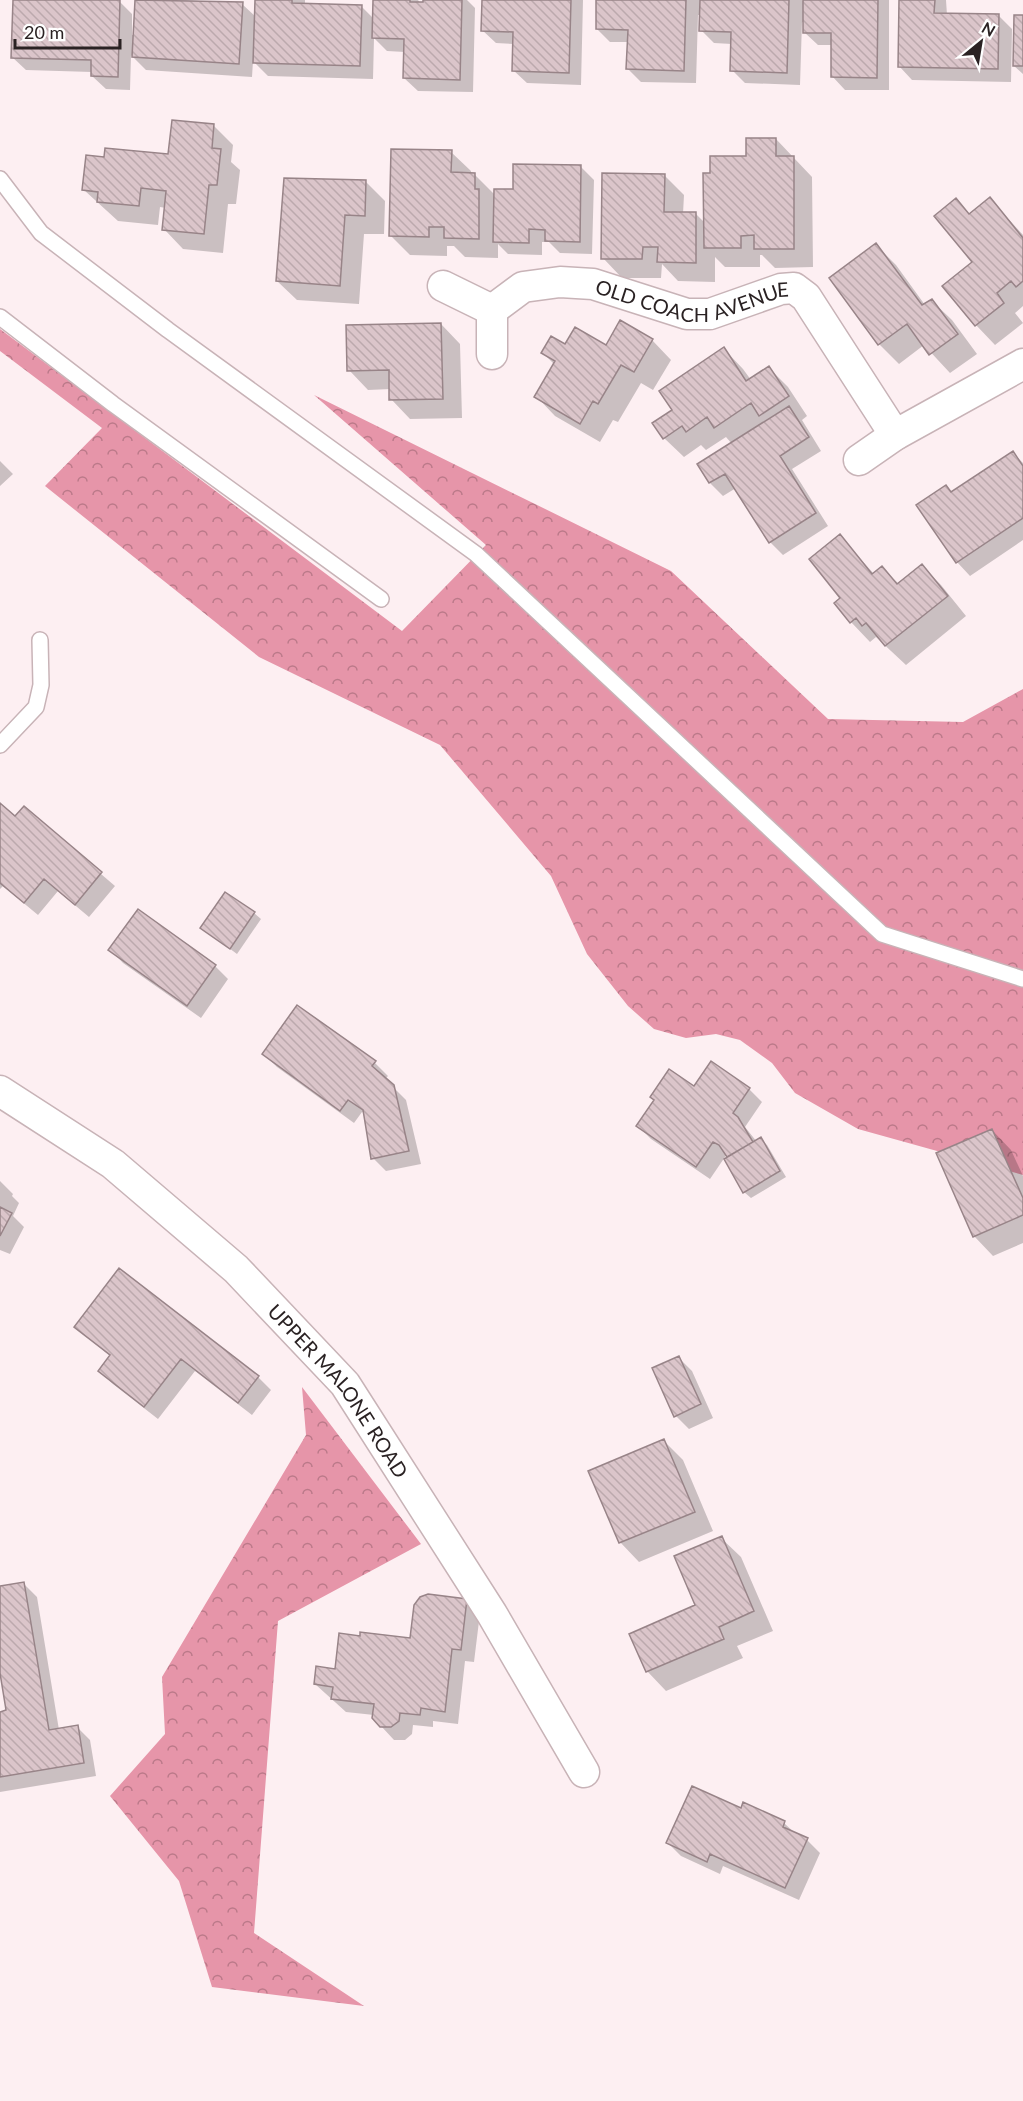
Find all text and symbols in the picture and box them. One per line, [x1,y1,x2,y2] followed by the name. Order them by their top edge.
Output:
[15,12,120,50] scale bar
[951,12,1011,72] north arrow
[979,17,999,40] text: N
[24,21,64,43] text: 20 m
[593,274,789,326] street label: OLD COACH AVENUE
[263,1299,414,1482] street label: UPPER MALONE ROAD

